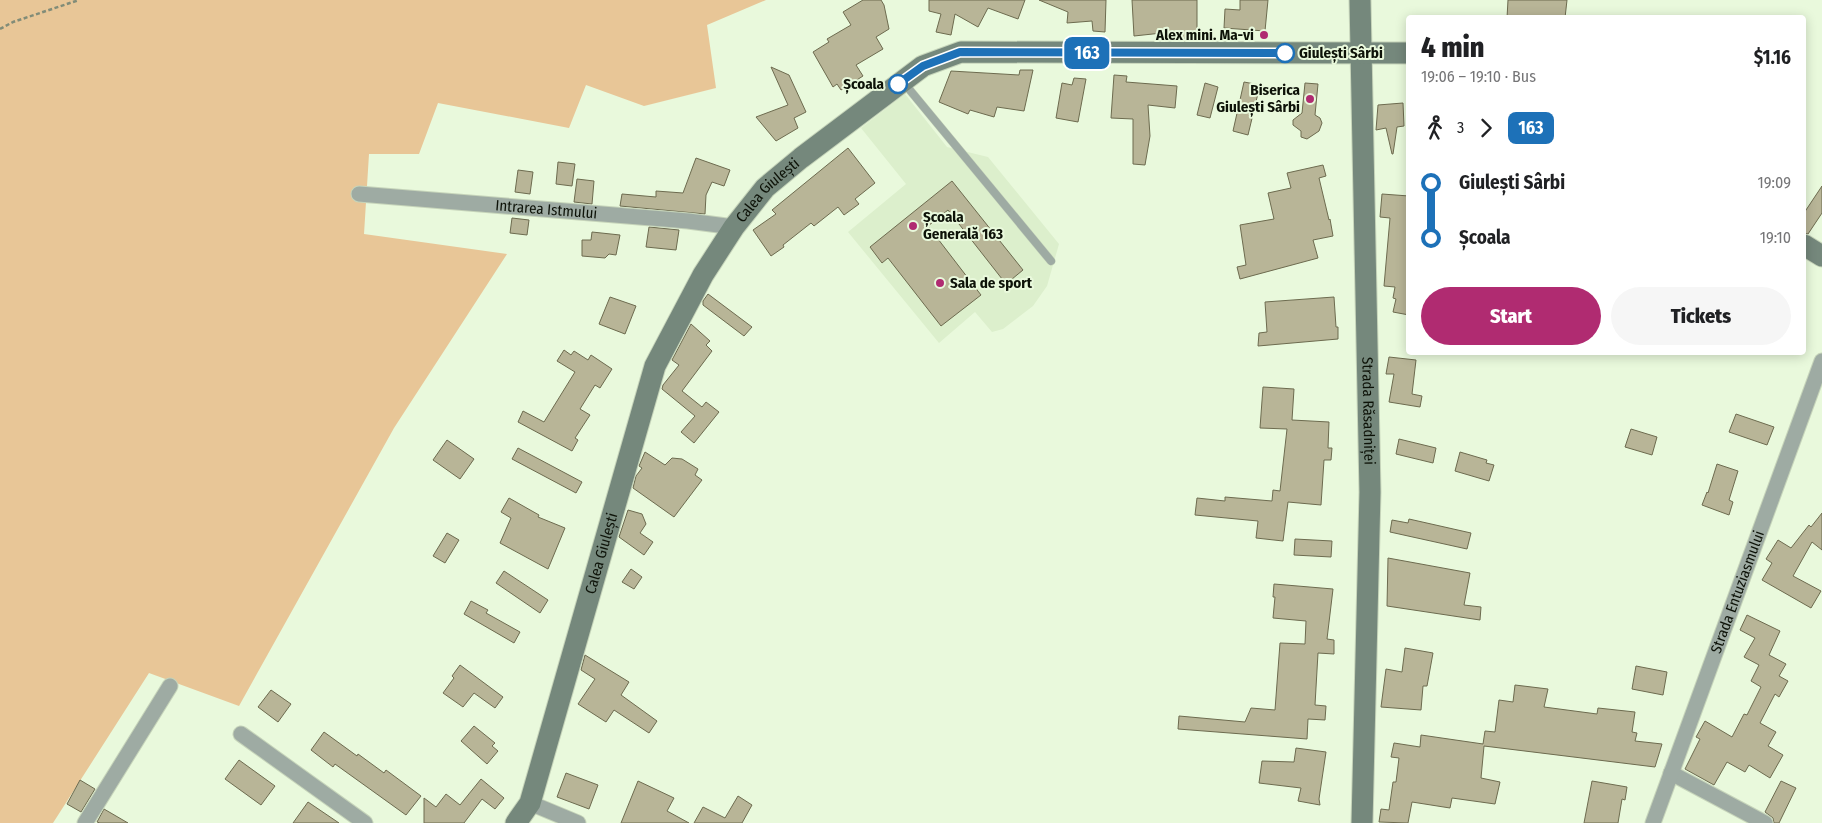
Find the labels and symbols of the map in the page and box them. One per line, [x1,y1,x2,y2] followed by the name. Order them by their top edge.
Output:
[1155,26,1254,44] place label: Alex mini. Ma-vi
[1258,29,1270,41] marker: Alex mini. Ma-vi
[1058,37,1116,69] line badge: 163
[1275,43,1295,63] marker: Giulești Sârbi
[1299,44,1383,63] place label: Giulești Sârbi
[888,74,908,94] marker: Școala
[843,75,885,94] place label: Școala
[1216,81,1301,117] place label: Biserica Giulești Sârbi
[1304,93,1316,105] marker: Biserica Giulești Sârbi
[732,154,803,226] street label: Calea Giulești
[495,196,598,223] street label: Intrarea Istmului
[923,208,1003,243] place label: Școala Generală 163
[907,220,919,232] marker: Școala Generală 163
[950,274,1033,292] place label: Sala de sport
[934,277,946,289] marker: Sala de sport
[1358,357,1378,465] street label: Strada Răsadniței
[581,511,622,596] street label: Calea Giulești
[1707,528,1768,656] street label: Strada Entuziasmului

